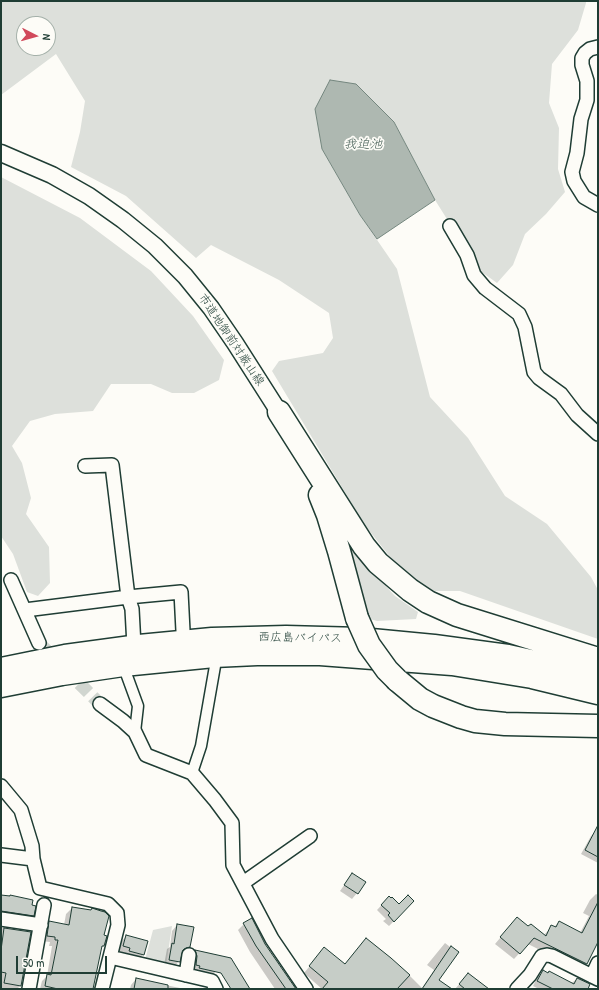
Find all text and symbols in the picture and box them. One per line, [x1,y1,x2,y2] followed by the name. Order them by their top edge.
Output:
[16,16,56,56] north arrow
[40,33,54,41] text: N
[344,137,382,153] water label: 我迫池
[195,291,267,389] street label: 市道地御前対厳山線
[258,630,342,646] street label: 西広島バイパス
[18,948,109,974] scale bar
[23,954,44,971] text: 50 m

